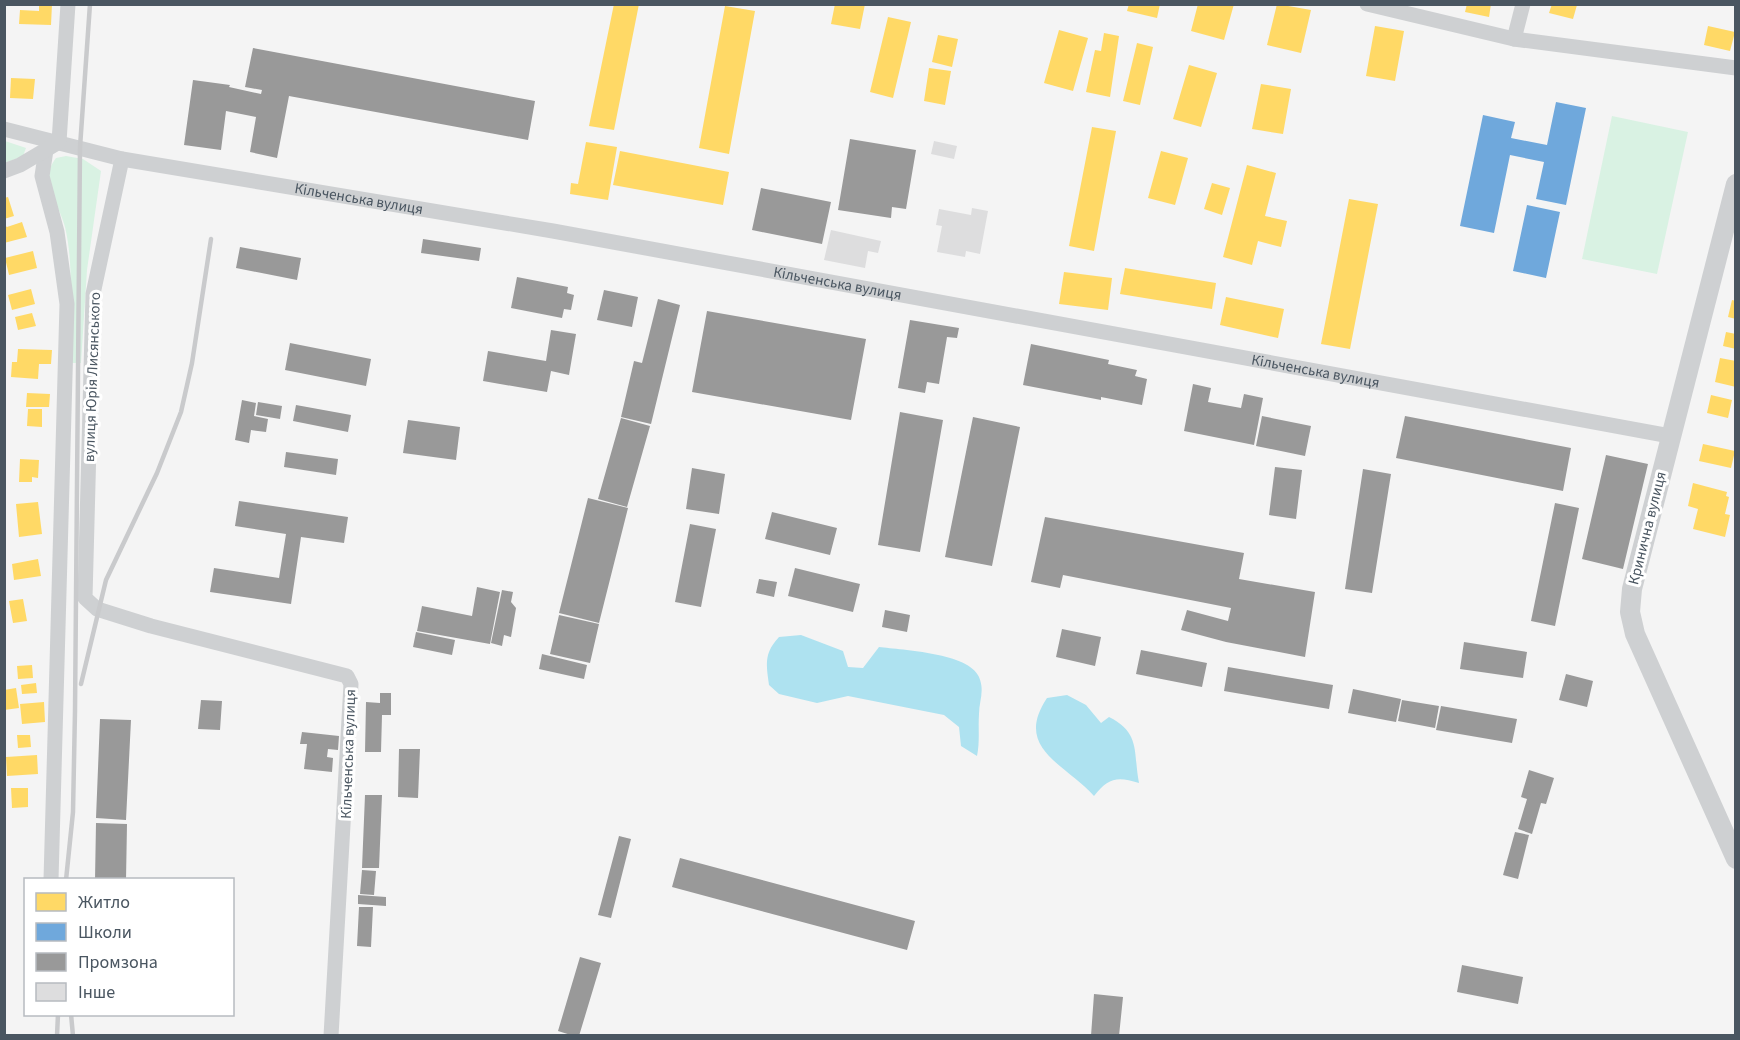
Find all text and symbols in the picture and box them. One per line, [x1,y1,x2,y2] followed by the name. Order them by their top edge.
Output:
[293,178,425,220] street label: Кільченська вулиця
[772,262,903,306] street label: Кільченська вулиця
[79,292,106,462] street label: вулиця Юрія Лисянського
[1250,349,1381,393] street label: Кільченська вулиця
[1623,469,1672,587] street label: Кринична вулиця
[336,689,361,819] street label: Кільченська вулиця
[24,878,234,1016] legend
[78,890,130,915] text: Житло
[78,920,132,945] text: Школи
[78,950,158,975] text: Промзона
[78,980,115,1005] text: Інше

